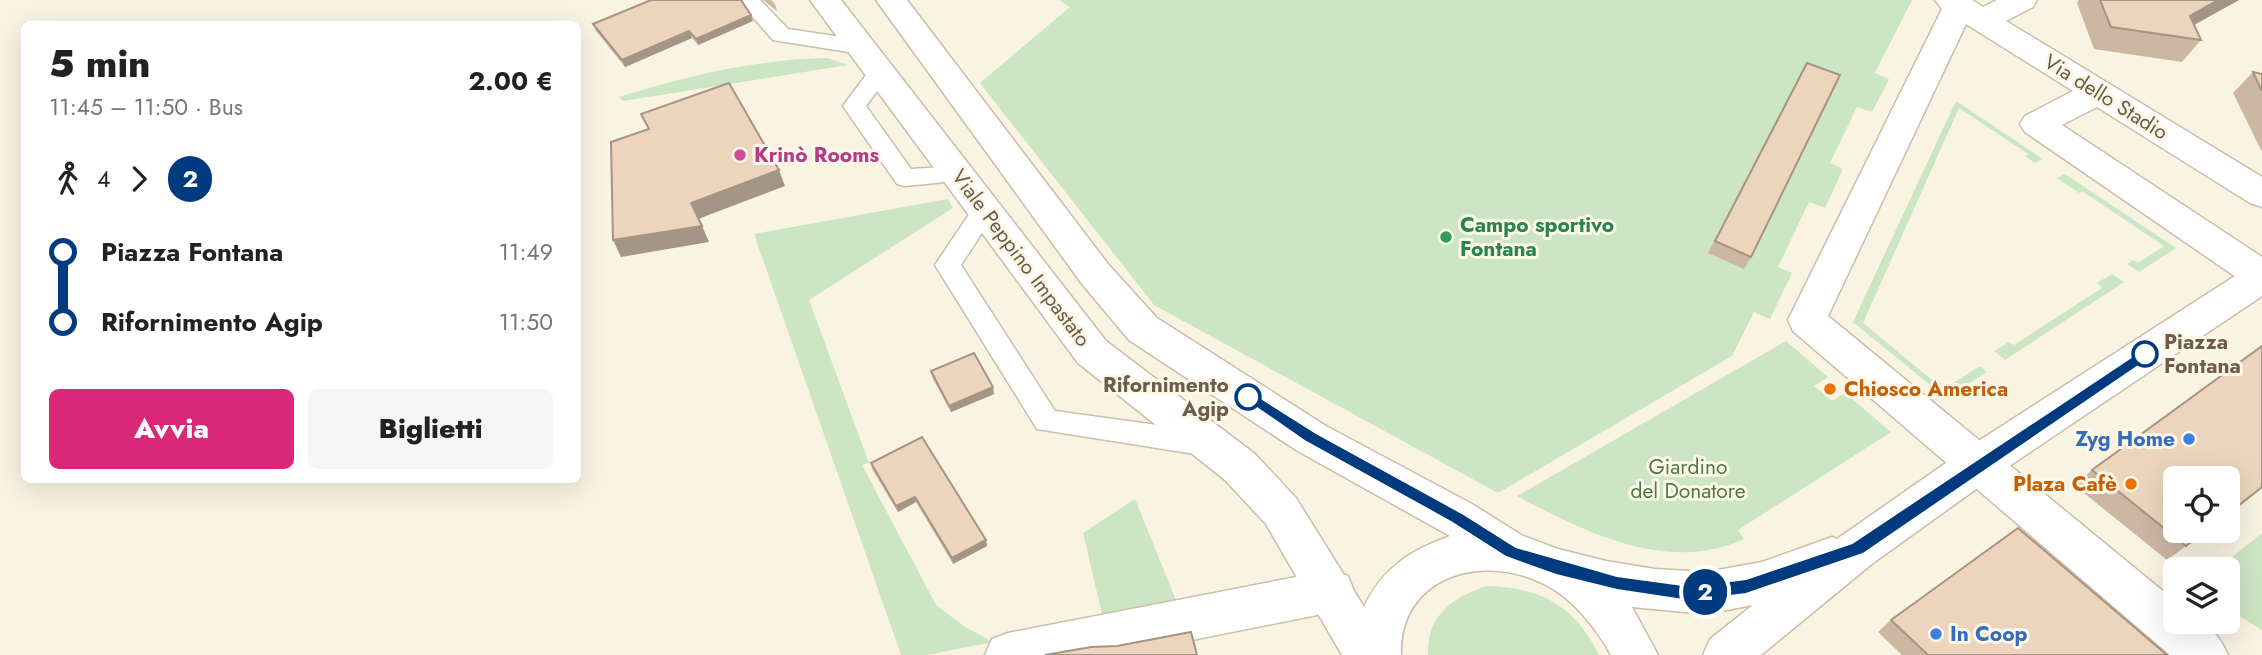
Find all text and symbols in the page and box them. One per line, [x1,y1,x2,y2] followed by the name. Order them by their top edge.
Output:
[49,36,151,91] text: 5 min
[2038,47,2174,147] street label: Via dello Stadio
[468,62,553,100] text: 2.00 €
[49,90,243,124] text: 11:45 – 11:50 · Bus
[754,140,879,170] place label: Krinò Rooms
[732,147,748,163] marker: Krinò Rooms
[49,160,87,198] icon: walk
[120,160,158,198] icon: forward
[182,161,198,196] text: 2
[97,162,110,196] text: 4
[944,163,1098,353] street label: Viale Peppino Impastato
[1460,210,1614,264] place label: Campo sportivo Fontana
[1438,229,1454,245] marker: Campo sportivo Fontana
[101,233,283,271] text: Piazza Fontana
[499,235,553,269] text: 11:49
[101,303,323,341] text: Rifornimento Agip
[499,305,553,339] text: 11:50
[2164,327,2241,381] place label: Piazza Fontana
[2132,341,2158,367] marker: Piazza Fontana
[1103,370,1229,424] place label: Rifornimento Agip
[1844,374,2008,404] place label: Chiosco America
[1822,381,1838,397] marker: Chiosco America
[1235,384,1261,410] marker: Rifornimento Agip
[49,389,294,469] button: Avvia
[308,389,553,469] button: Biglietti
[2075,424,2175,454] place label: Zyg Home
[2181,431,2197,447] marker: Zyg Home
[1631,452,1746,506] park label: Giardino del Donatore
[2163,466,2240,634] map controls
[2163,466,2240,543] button: locate
[2013,469,2117,499] place label: Plaza Cafè
[2123,476,2139,492] marker: Plaza Cafè
[2163,557,2240,634] button: layers
[1682,569,1728,615] line badge: 2
[1697,574,1713,609] text: 2
[1950,619,2028,649] place label: In Coop
[1928,626,1944,642] marker: In Coop

